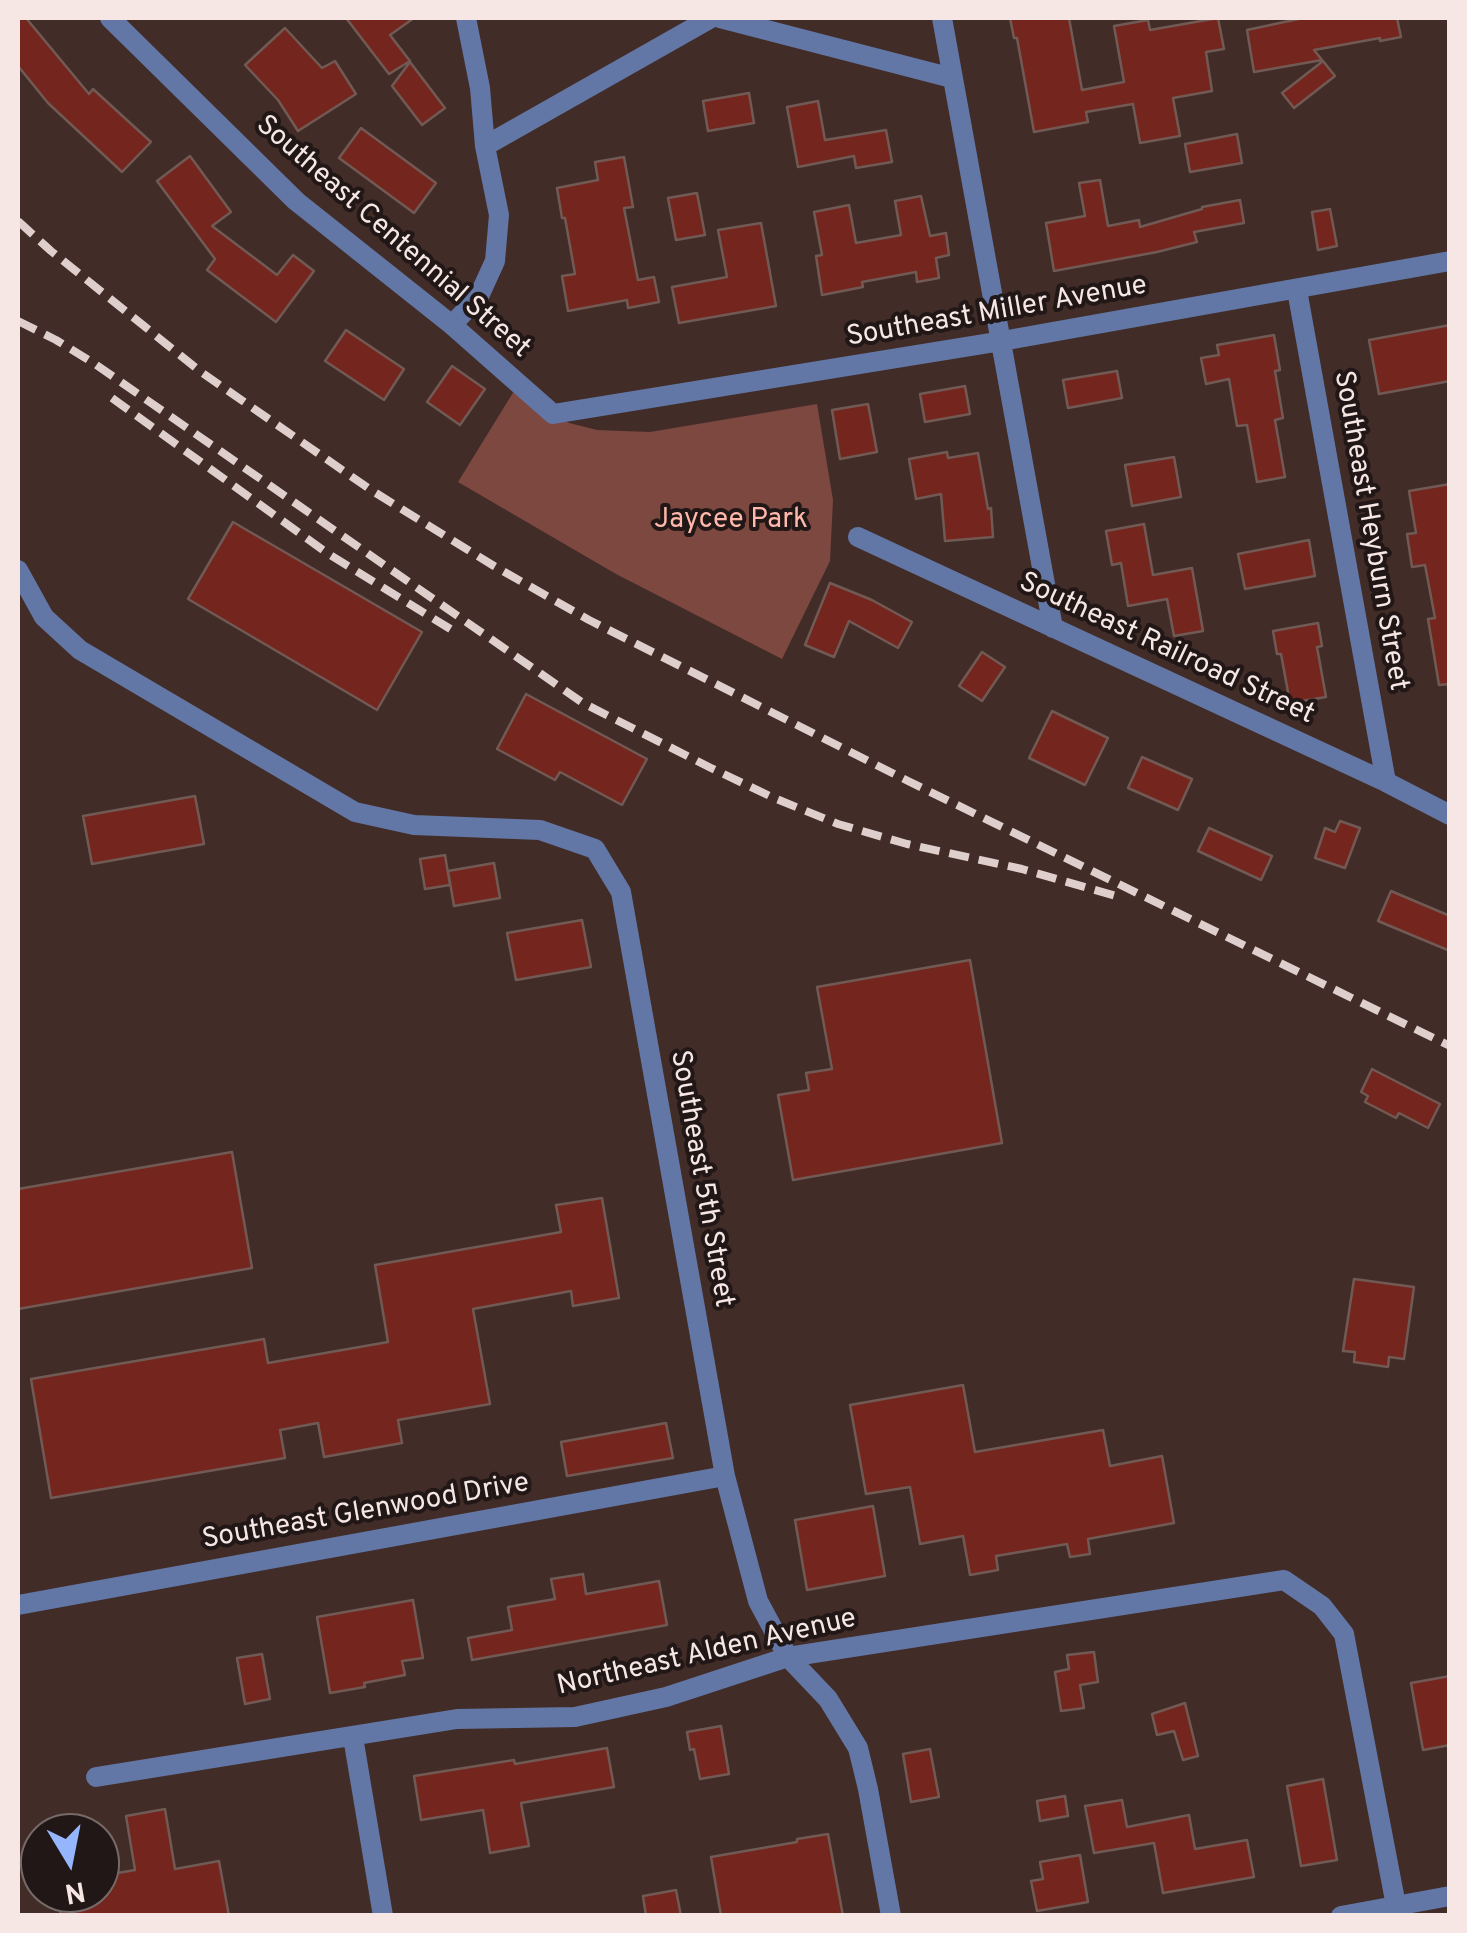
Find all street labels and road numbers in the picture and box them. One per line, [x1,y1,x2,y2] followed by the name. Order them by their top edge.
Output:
[248,110,536,366] street label: Southeast Centennial Street
[844,270,1150,356] street label: Southeast Miller Avenue
[1324,368,1414,694] street label: Southeast Heyburn Street
[1013,567,1319,733] street label: Southeast Railroad Street
[661,1048,739,1310] street label: Southeast 5th Street
[200,1468,532,1558] street label: Southeast Glenwood Drive
[554,1603,860,1705] street label: Northeast Alden Avenue

